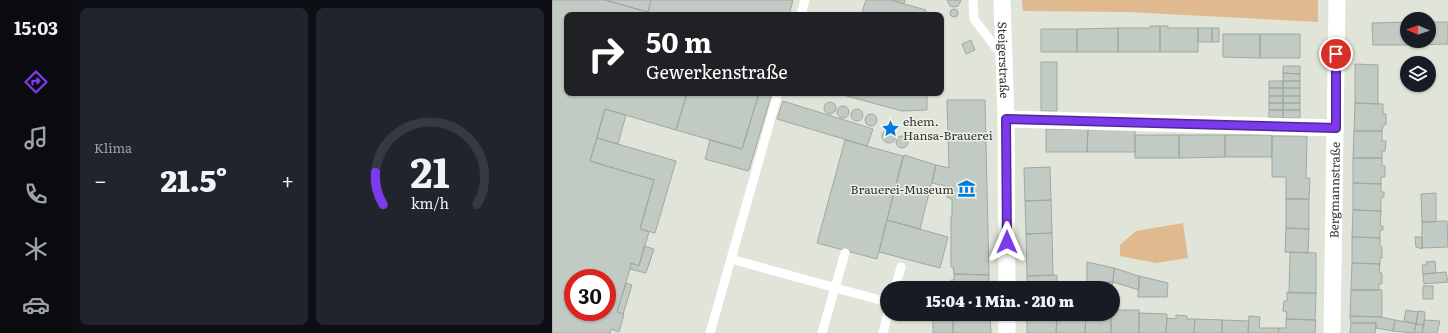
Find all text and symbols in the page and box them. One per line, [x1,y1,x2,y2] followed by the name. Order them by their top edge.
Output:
[1400,12,1436,48] north arrow
[1400,12,1436,92] map controls
[14,14,58,41] text: 15:03
[646,20,712,62] text: 50 m
[994,21,1014,99] street label: Steigerstraße
[580,28,632,80] icon: right
[1319,37,1353,71] pin
[1325,43,1347,65] icon: arrive
[1400,56,1436,92] button: layers
[646,58,787,85] text: Gewerkenstraße
[22,68,50,96] icon: directions
[903,112,993,144] place label: ehem. Hansa-Brauerei
[880,118,900,138] place icon: ehem. Hansa-Brauerei
[22,124,50,152] icon: music
[94,138,132,157] text: Klima
[410,138,450,200] text: 21
[1324,142,1344,238] street label: Bergmannstraße
[161,157,227,201] text: 21.5°
[94,163,107,196] text: −
[281,163,294,196] text: +
[957,179,977,199] museum icon: Brauerei-Museum
[22,180,50,208] icon: phone
[851,180,954,198] place label: Brauerei-Museum
[411,191,450,212] text: km/h
[986,221,1028,263] position arrow
[22,235,50,263] icon: climate
[564,269,616,321] speed limit sign: 30
[926,289,1074,312] text: 15:04 · 1 Min. · 210 m
[22,291,50,319] icon: car

